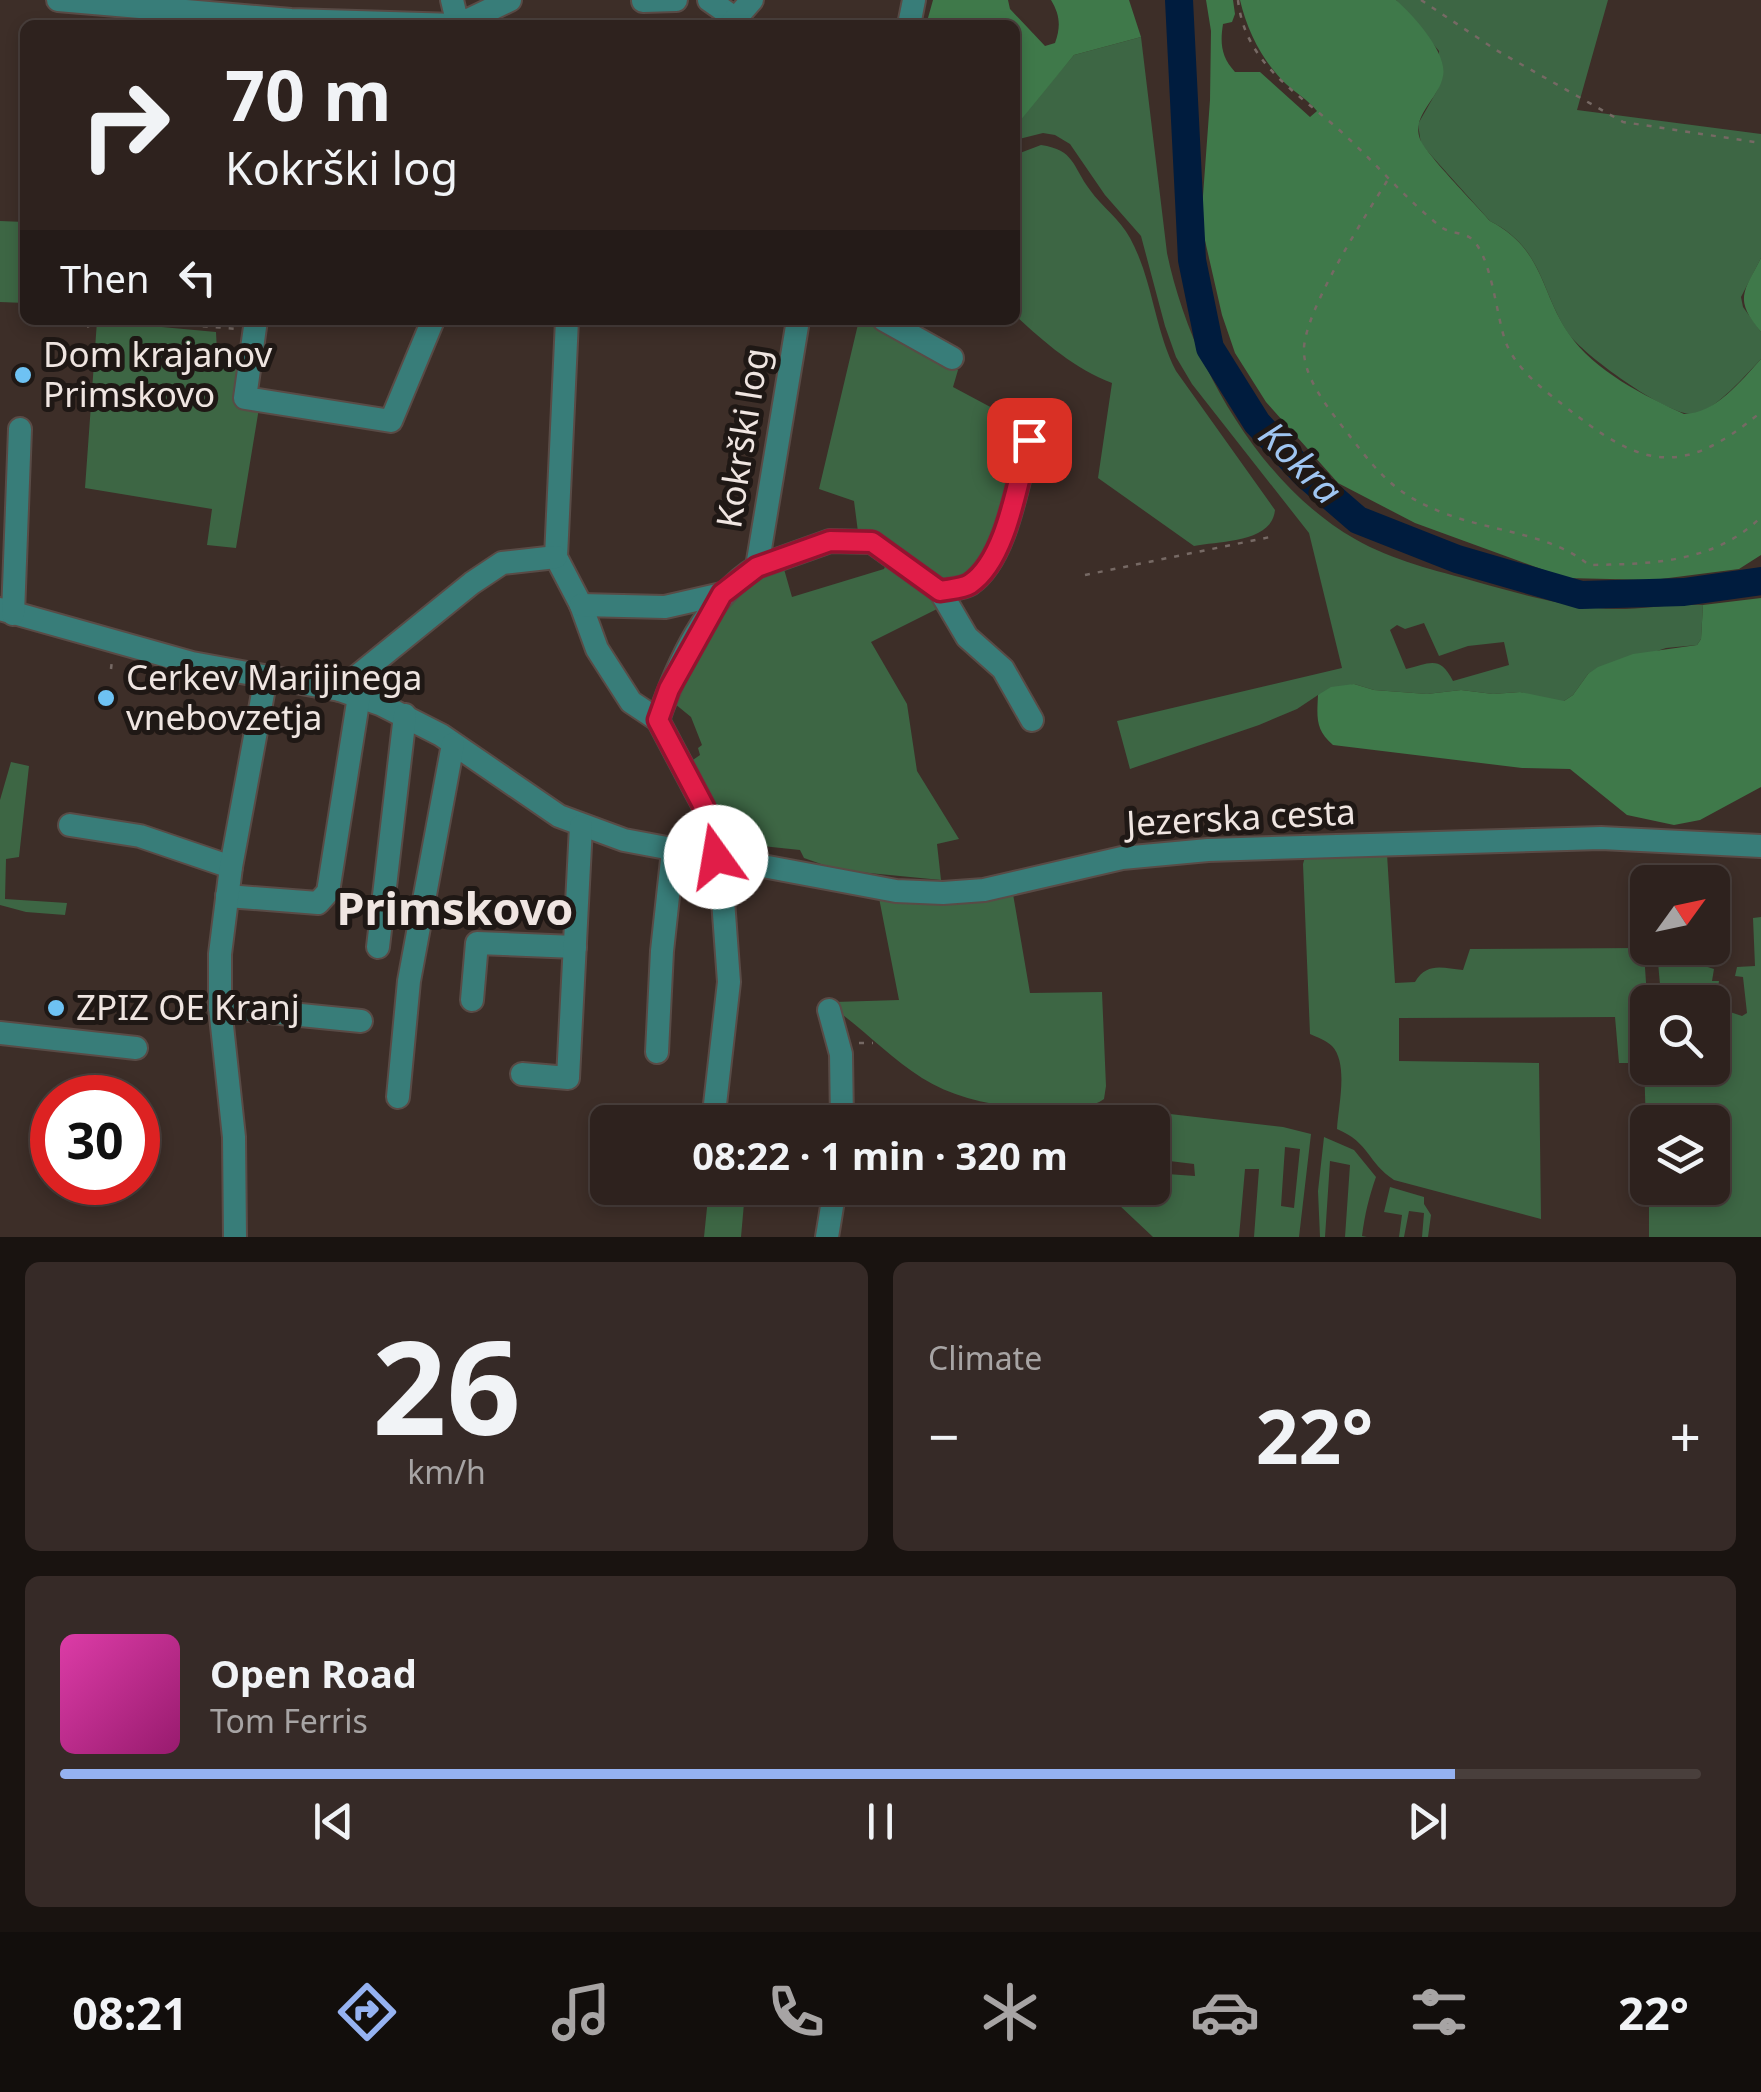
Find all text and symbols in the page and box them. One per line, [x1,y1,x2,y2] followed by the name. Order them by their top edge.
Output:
[225,46,392,142] text: 70 m
[60,60,190,190] icon: right
[225,137,458,198] text: Kokrški log
[170,250,225,305] icon: left
[60,252,150,304] text: Then
[43,330,272,417] place label: Dom krajanov Primskovo
[704,345,779,531] street label: Kokrški log
[12,364,34,386] marker: Dom krajanov Primskovo
[987,398,1072,483] pin
[1249,409,1354,514] water label: Kokra
[1002,413,1057,468] icon: arrive
[126,653,422,740] place label: Cerkev Marijinega vnebovzetja
[95,687,117,709] marker: Cerkev Marijinega vnebovzetja
[1122,787,1357,846] street label: Jezerska cesta
[664,805,768,909] position arrow
[1630,865,1730,965] north arrow
[1630,865,1730,1205] map controls
[337,877,573,938] district label: Primskovo
[76,983,300,1030] place label: ZPIZ OE Kranj
[1630,985,1730,1085] button: search
[45,997,67,1019] marker: ZPIZ OE Kranj
[30,1075,160,1205] speed limit sign: 30
[1630,1105,1730,1205] button: layers
[692,1129,1068,1181] text: 08:22 · 1 min · 320 m
[372,1296,521,1473] text: 26
[928,1336,1042,1379] text: Climate
[1256,1384,1373,1486] text: 22°
[928,1398,959,1473] text: −
[1670,1398,1701,1473] text: +
[407,1450,486,1493] text: km/h
[210,1647,417,1699] text: Open Road
[210,1699,368,1742] text: Tom Ferris
[306,1794,361,1849] icon: previous
[853,1794,908,1849] icon: pause
[1400,1794,1455,1849] icon: next
[332,1977,402,2047] icon: directions
[546,1977,616,2047] icon: music
[761,1977,831,2047] icon: phone
[975,1977,1045,2047] icon: climate
[1190,1977,1260,2047] icon: car
[1404,1977,1474,2047] icon: filters
[72,1982,188,2043] text: 08:21
[1618,1982,1689,2043] text: 22°

